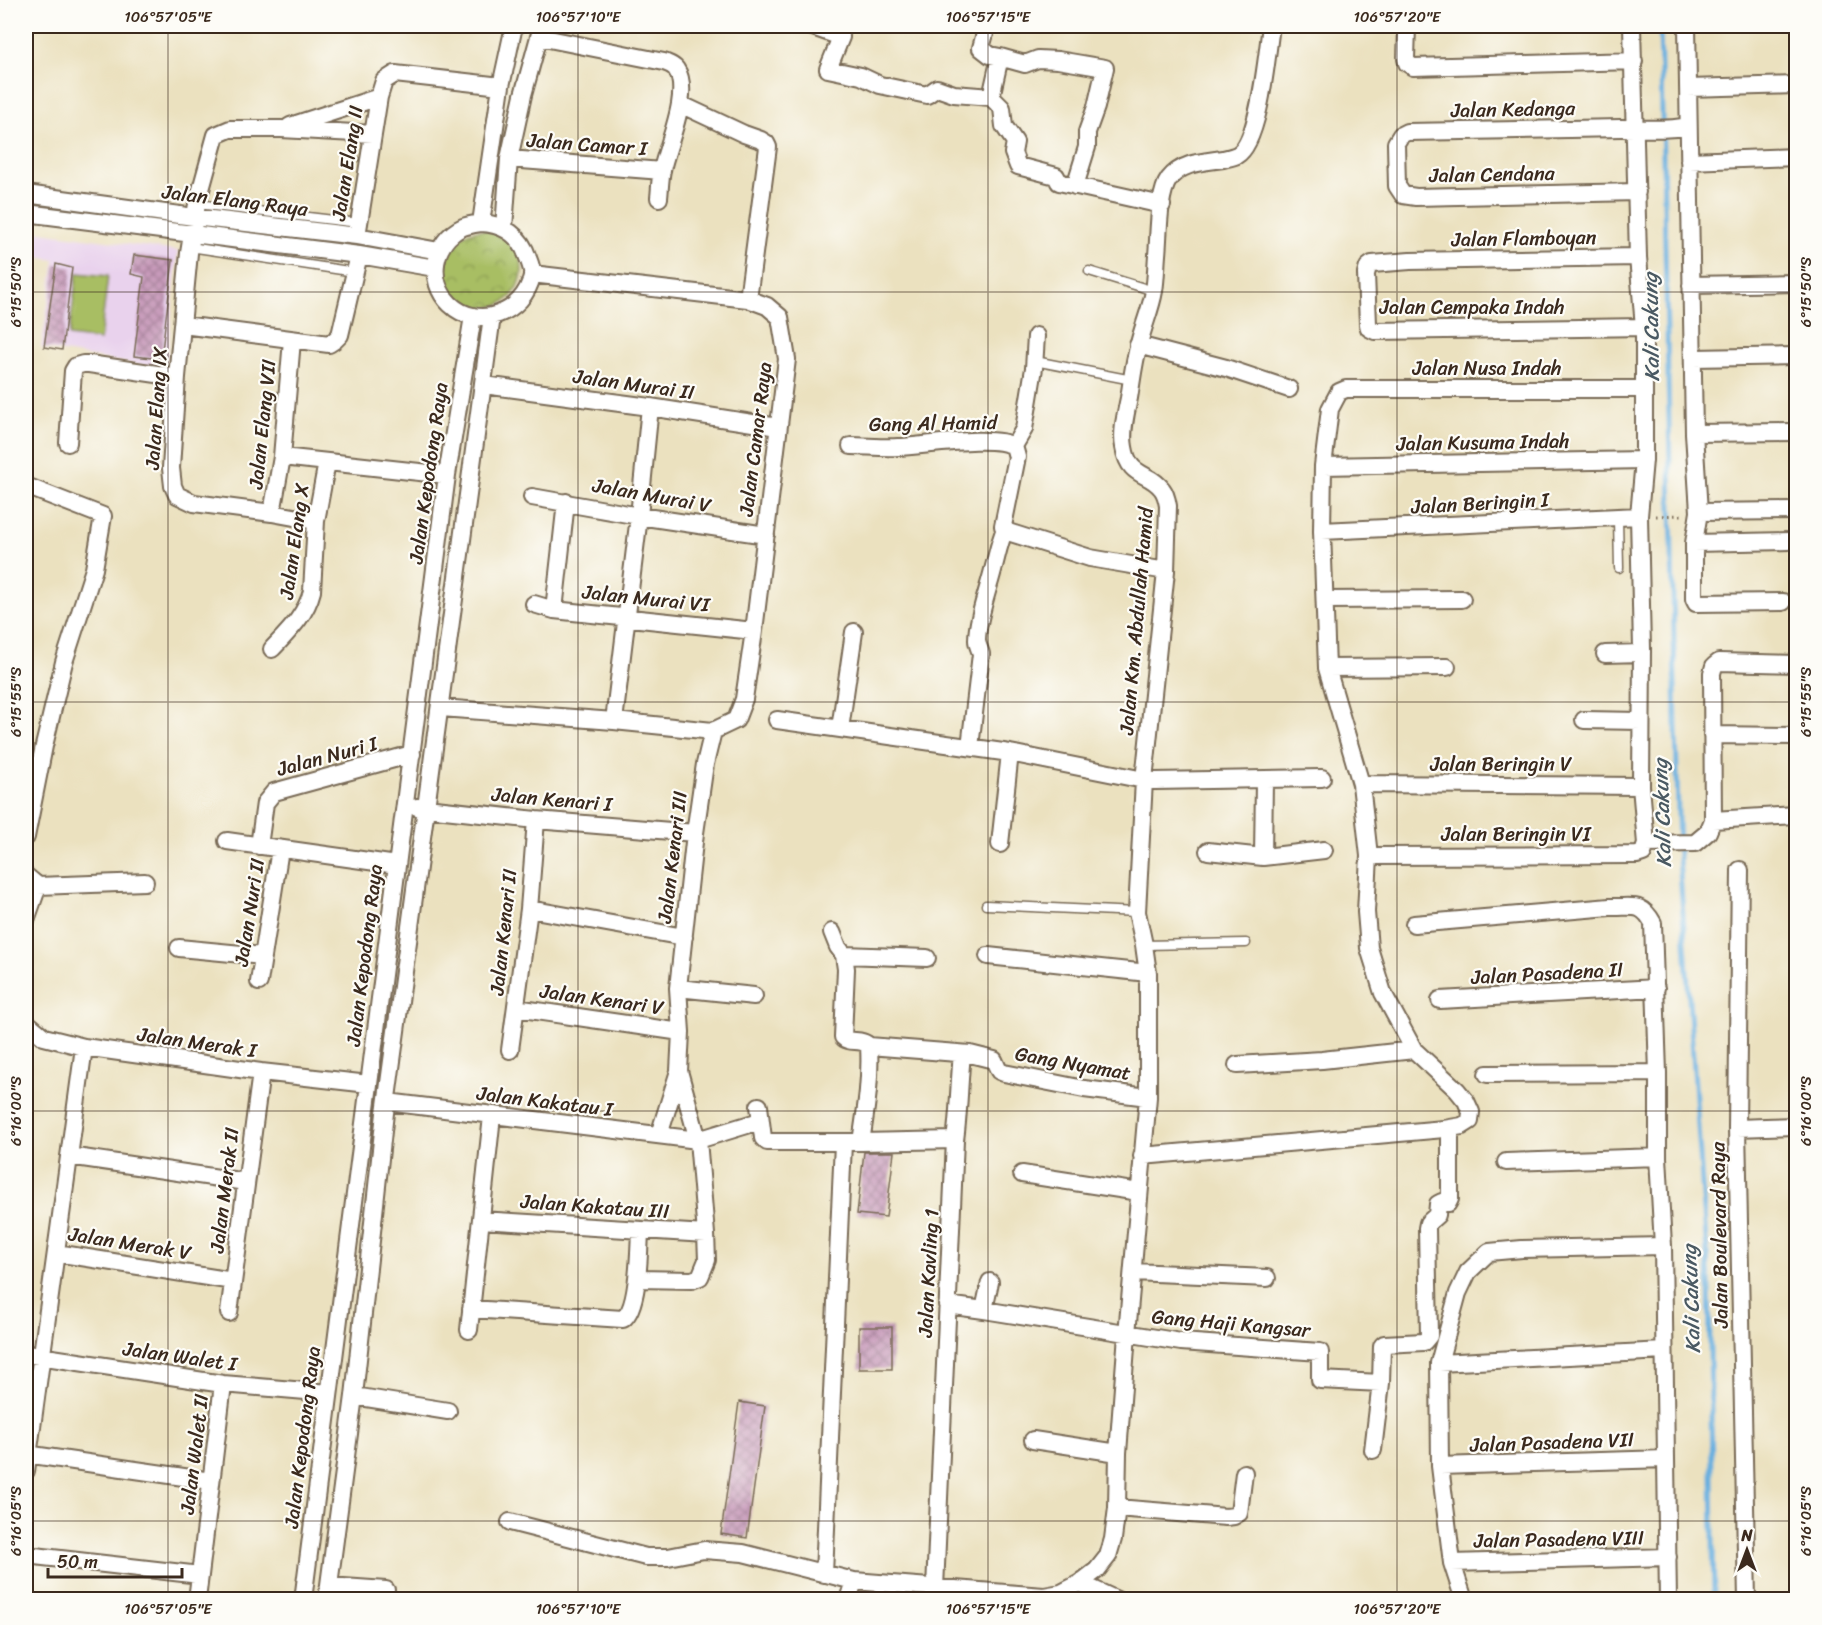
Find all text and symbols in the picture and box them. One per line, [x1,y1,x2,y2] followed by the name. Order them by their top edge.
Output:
[124,4,213,30] text: 106°57'05"E
[536,4,622,30] text: 106°57'10"E
[946,4,1032,30] text: 106°57'15"E
[1354,4,1442,30] text: 106°57'20"E
[1449,91,1576,128] street label: Jalan Kedanga
[321,103,374,224] street label: Jalan Elang II
[525,123,649,166] street label: Jalan Camar I
[1428,156,1556,193] street label: Jalan Cendana
[159,174,311,227] street label: Jalan Elang Raya
[1450,220,1597,257] street label: Jalan Flamboyan
[3,256,29,327] text: 6°15'50"S
[1793,256,1819,327] text: 6°15'50"S
[1631,270,1671,382] water label: Kali Cakung
[1379,290,1564,325] street label: Jalan Cempaka Indah
[135,345,178,472] street label: Jalan Elang IX
[1411,351,1562,386] street label: Jalan Nusa Indah
[238,358,287,492] street label: Jalan Elang VII
[570,359,697,410] street label: Jalan Murai II
[729,360,782,519] street label: Jalan Camar Raya
[398,380,459,567] street label: Jalan Kepodong Raya
[869,405,999,442] street label: Gang Al Hamid
[1395,423,1570,462] street label: Jalan Kusuma Indah
[589,468,715,523] street label: Jalan Murai V
[269,481,320,603] street label: Jalan Elang X
[1409,482,1551,525] street label: Jalan Beringin I
[1109,504,1164,737] street label: Jalan Km. Abdullah Hamid
[580,574,712,623] street label: Jalan Murai VI
[3,666,29,737] text: 6°15'55"S
[1793,666,1819,737] text: 6°15'55"S
[272,726,382,787] street label: Jalan Nuri I
[1429,747,1572,782] street label: Jalan Beringin V
[1641,756,1683,868] water label: Kali Cakung
[489,777,615,822] street label: Jalan Kenari I
[647,789,698,926] street label: Jalan Kenari III
[1440,817,1592,852] street label: Jalan Beringin VI
[224,856,275,970] street label: Jalan Nuri II
[336,862,393,1049] street label: Jalan Kepodong Raya
[479,867,528,998] street label: Jalan Kenari II
[1469,952,1624,995] street label: Jalan Pasadena II
[537,973,666,1026] street label: Jalan Kenari V
[134,1017,260,1068] street label: Jalan Merak I
[1012,1036,1134,1091] street label: Gang Nyamat
[3,1075,29,1146] text: 6°16'00"S
[1793,1075,1819,1146] text: 6°16'00"S
[474,1076,616,1127] street label: Jalan Kakatau I
[199,1125,250,1256] street label: Jalan Merak II
[1700,1141,1739,1330] street label: Jalan Boulevard Raya
[518,1184,670,1229] street label: Jalan Kakatau III
[908,1208,949,1339] street label: Jalan Kavling 1
[65,1216,195,1271] street label: Jalan Merak V
[1670,1242,1712,1354] water label: Kali Cakung
[1150,1299,1313,1348] street label: Gang Haji Kangsar
[120,1331,240,1382] street label: Jalan Walet I
[274,1344,331,1531] street label: Jalan Kepodong Raya
[170,1392,219,1517] street label: Jalan Walet II
[1468,1422,1635,1463] street label: Jalan Pasadena VII
[3,1486,29,1556] text: 6°16'05"S
[1793,1486,1819,1556] text: 6°16'05"S
[1717,1520,1777,1580] north arrow
[1473,1521,1644,1558] street label: Jalan Pasadena VIII
[1740,1521,1753,1550] text: N
[48,1541,182,1579] scale bar
[57,1546,98,1578] text: 50 m
[124,1596,213,1622] text: 106°57'05"E
[536,1596,622,1622] text: 106°57'10"E
[946,1596,1032,1622] text: 106°57'15"E
[1354,1596,1442,1622] text: 106°57'20"E

